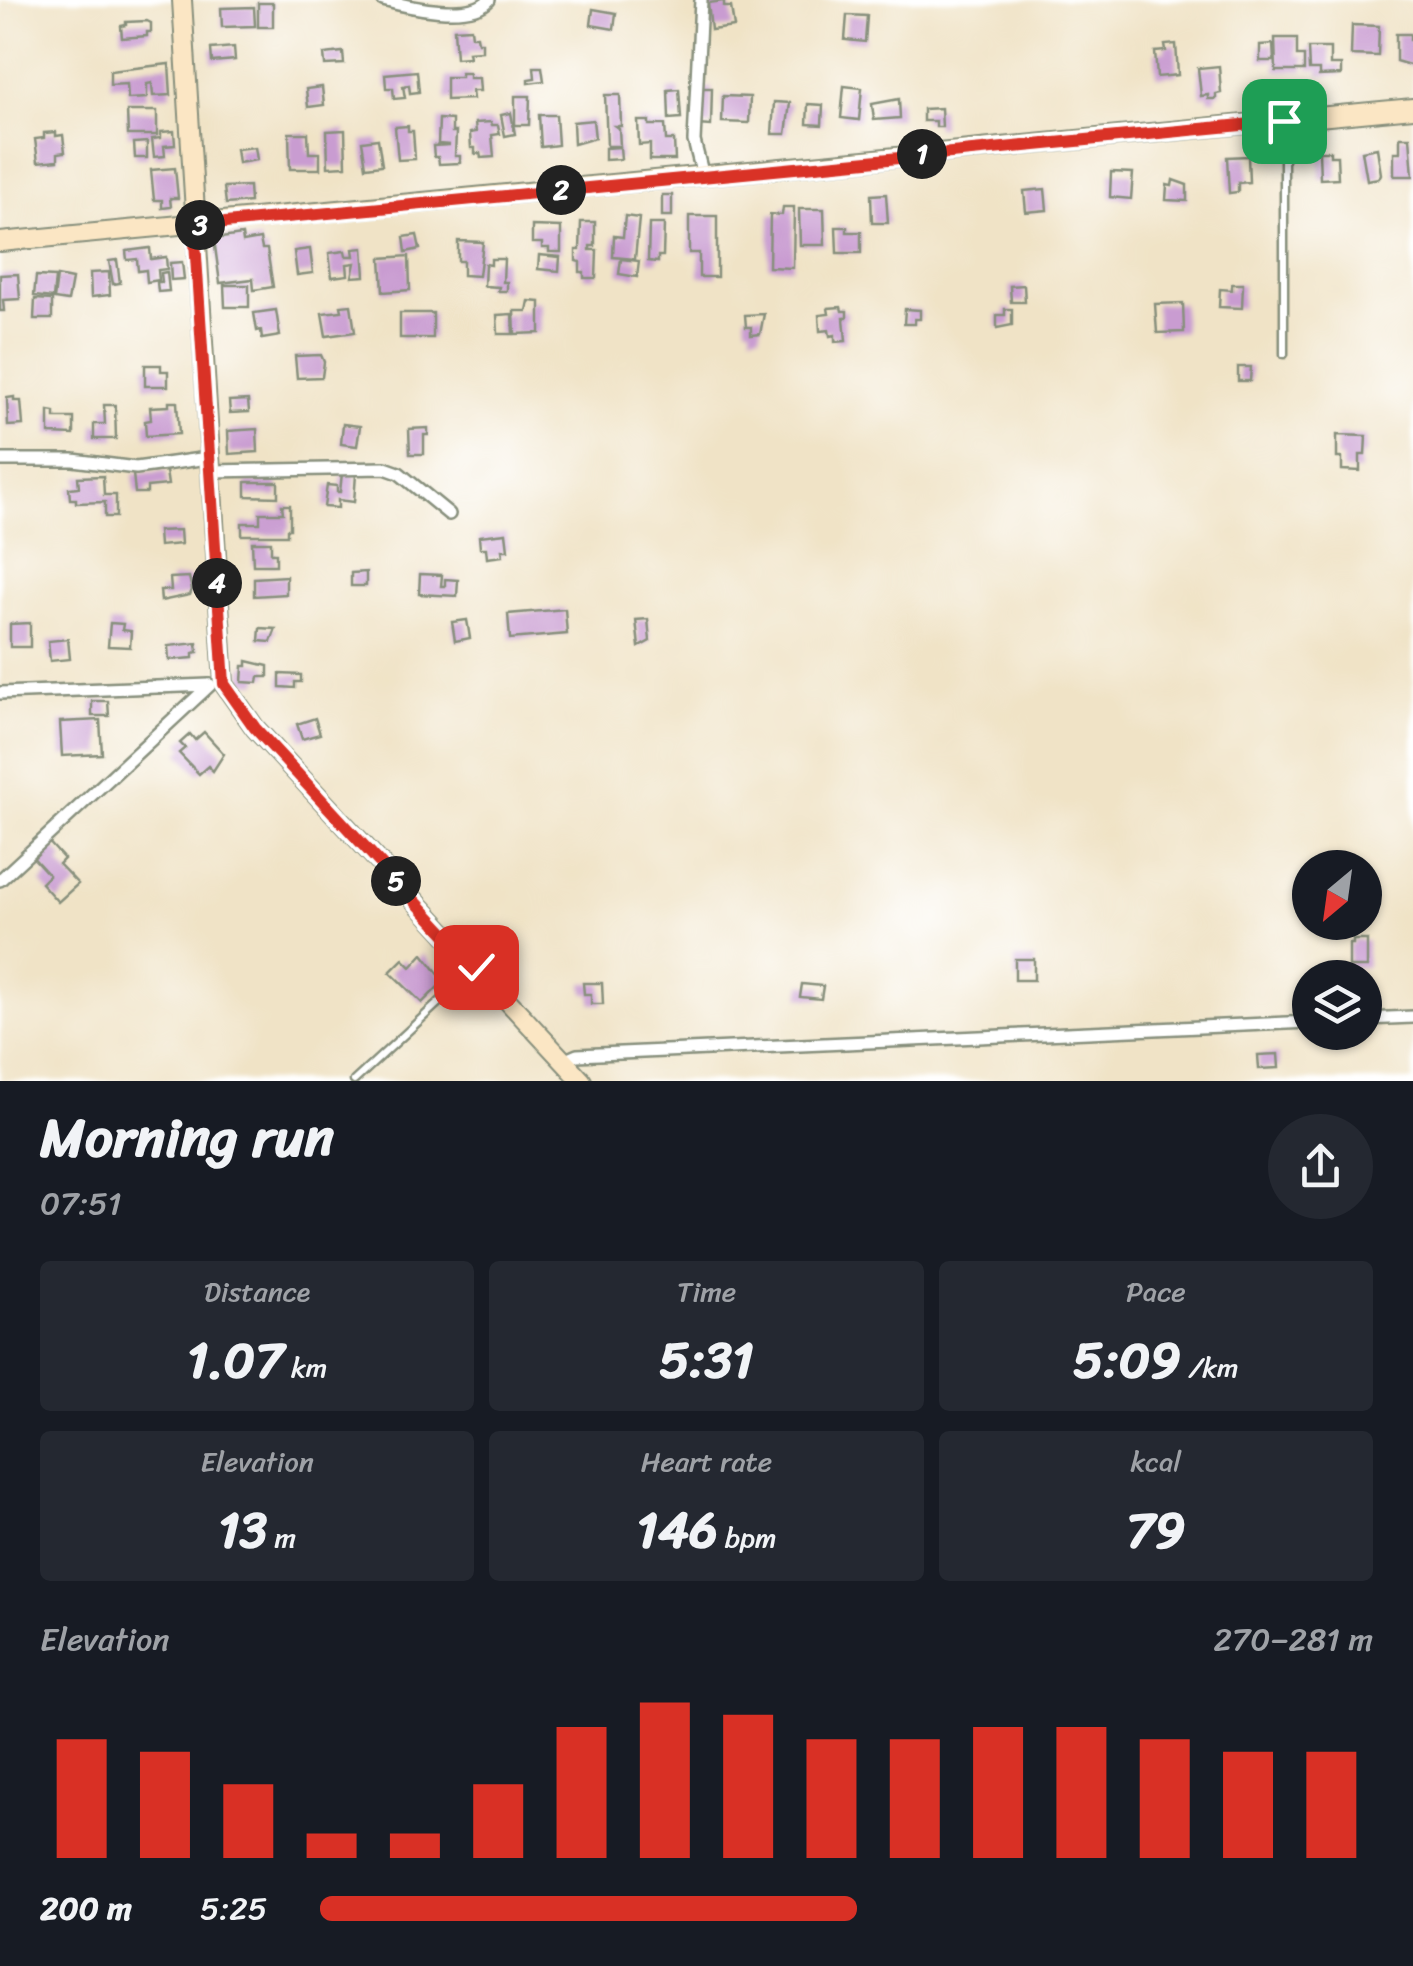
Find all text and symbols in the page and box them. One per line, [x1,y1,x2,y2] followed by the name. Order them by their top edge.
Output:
[1242,79,1327,164] pin
[1257,94,1312,149] icon: arrive
[897,129,947,179] pin: 1
[916,129,928,178] text: 1
[536,165,586,215] pin: 2
[553,165,569,214] text: 2
[175,200,225,250] pin: 3
[192,200,208,249] text: 3
[192,558,242,608] pin: 4
[208,558,226,607] text: 4
[1292,850,1382,940] north arrow
[1292,850,1382,1050] map controls
[371,856,421,906] pin: 5
[387,856,405,905] text: 5
[434,925,519,1010] pin
[449,940,504,995] icon: check
[1292,960,1382,1050] button: layers
[40,1089,334,1186] text: Morning run
[1268,1114,1373,1219] button: share
[40,1175,121,1232] text: 07:51
[204,1267,310,1316] text: Distance
[677,1267,736,1316] text: Time
[1126,1267,1186,1316] text: Pace
[187,1316,284,1405] text: 1.07
[659,1316,754,1405] text: 5:31
[1073,1316,1181,1405] text: 5:09
[284,1343,327,1392] text: km
[1181,1343,1239,1392] text: /km
[201,1437,314,1486] text: Elevation
[641,1437,772,1486] text: Heart rate
[1130,1437,1181,1486] text: kcal
[218,1486,267,1575] text: 13
[636,1486,718,1575] text: 146
[1126,1486,1185,1575] text: 79
[267,1513,296,1562] text: m
[718,1513,777,1562] text: bpm
[40,1611,170,1668] text: Elevation
[1214,1611,1373,1668] text: 270–281 m
[40,1880,132,1937] text: 200 m
[200,1880,267,1937] text: 5:25

